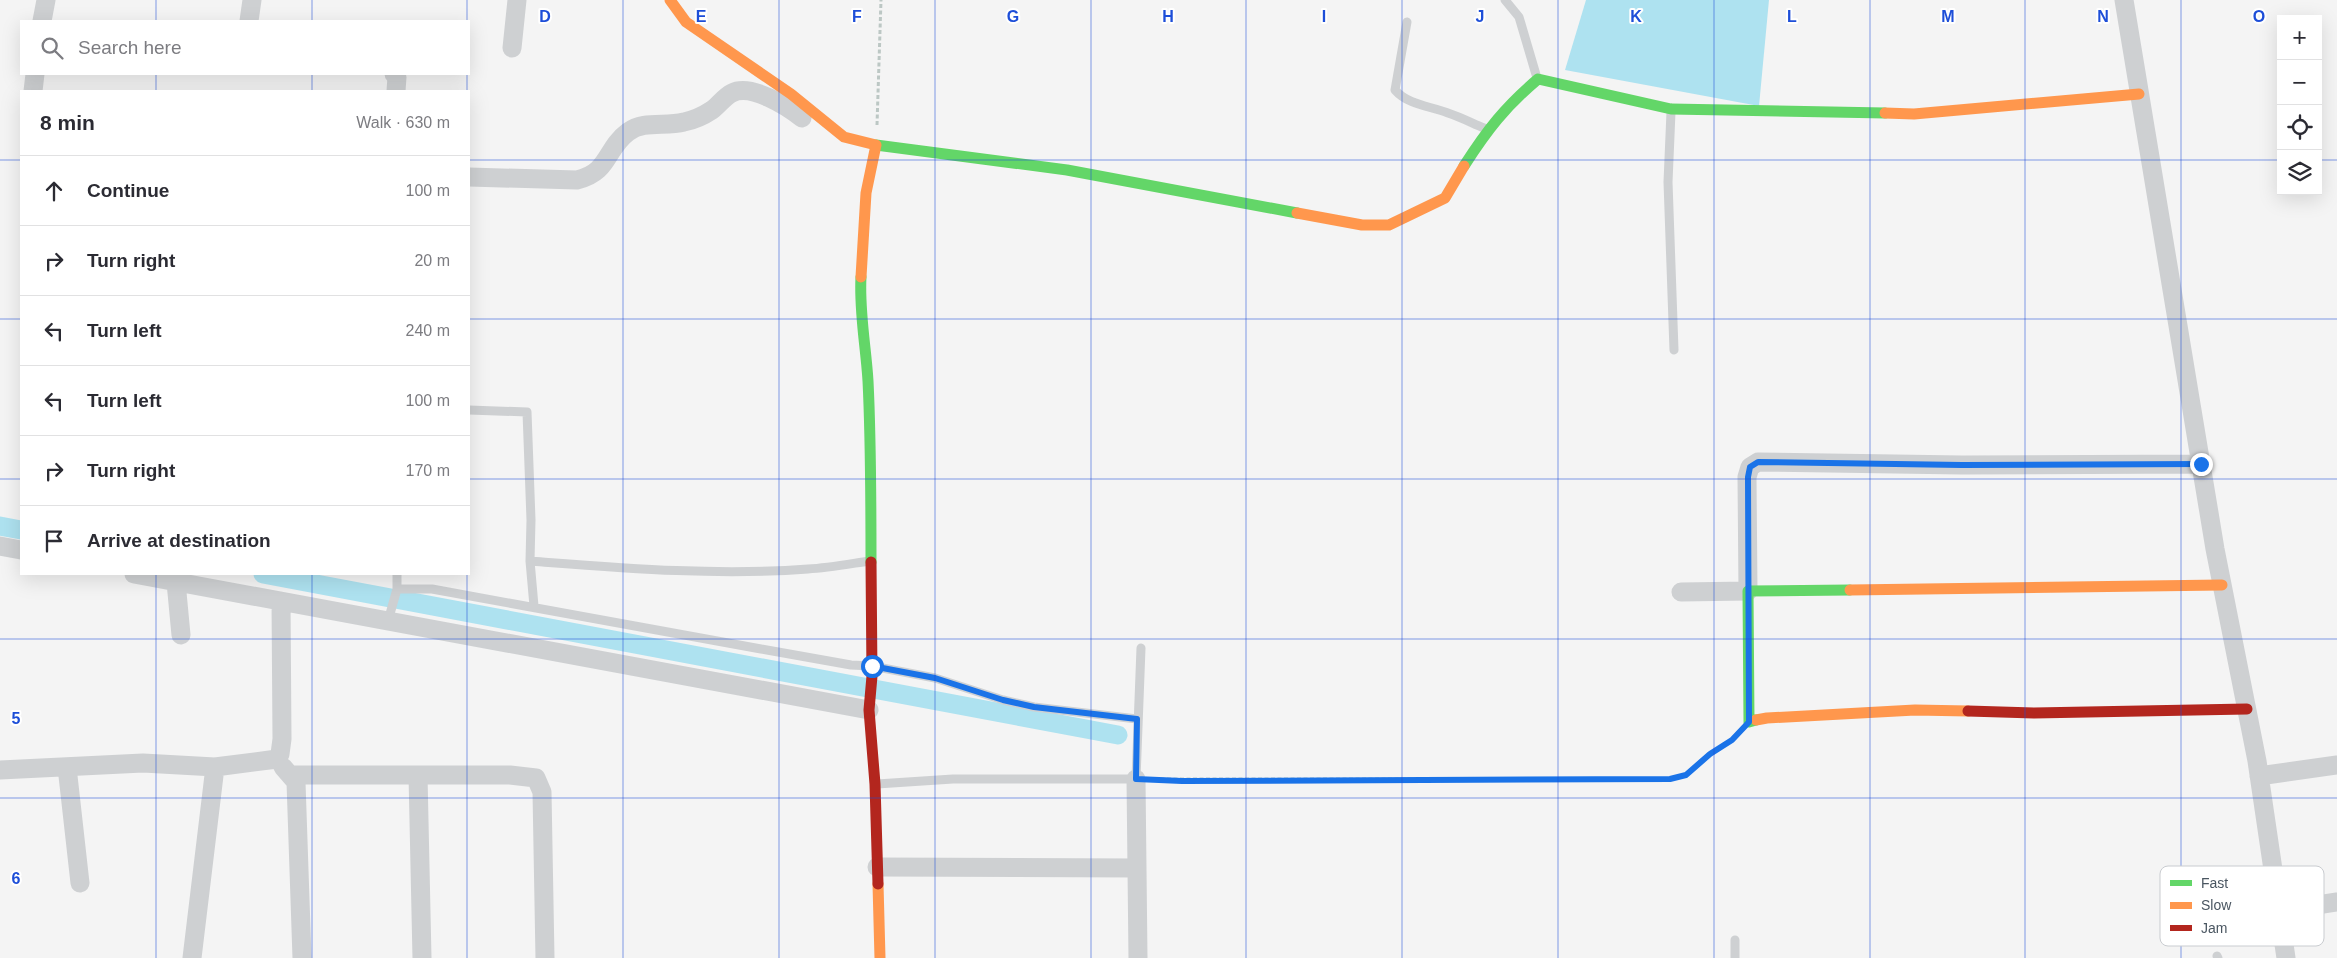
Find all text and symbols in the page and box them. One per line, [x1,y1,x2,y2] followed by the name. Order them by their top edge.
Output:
[539,8,551,25] text: D
[696,8,707,25] text: E
[852,8,862,25] text: F
[1007,8,1019,25] text: G
[1162,8,1174,25] text: H
[1322,8,1326,25] text: I
[1476,8,1484,25] text: J
[1630,8,1642,25] text: K
[1787,8,1797,25] text: L
[1941,8,1955,25] text: M
[2097,8,2109,25] text: N
[2253,8,2265,25] text: O
[2277,15,2322,195] map controls
[2277,15,2322,60] button: +
[20,20,470,75] search box
[38,34,66,62] icon: search
[78,37,182,58] text: Search here
[2277,60,2322,105] button: −
[2277,105,2322,150] button: locate
[40,111,95,134] text: 8 min
[356,114,450,131] text: Walk · 630 m
[2277,150,2322,195] button: layers
[40,177,68,205] icon: ahead
[87,180,169,201] text: Continue
[406,182,450,199] text: 100 m
[40,247,68,275] icon: right
[87,250,175,271] text: Turn right
[414,252,450,269] text: 20 m
[40,317,68,345] icon: left
[87,320,162,341] text: Turn left
[406,322,450,339] text: 240 m
[40,387,68,415] icon: left
[87,390,162,411] text: Turn left
[406,392,450,409] text: 100 m
[2190,453,2213,476] route end
[40,457,68,485] icon: right
[87,460,175,481] text: Turn right
[406,462,450,479] text: 170 m
[40,527,68,555] icon: arrive
[87,530,271,551] text: Arrive at destination
[861,655,884,678] route start
[12,710,21,727] text: 5
[2160,866,2324,946] legend
[12,870,21,887] text: 6
[2201,875,2228,891] text: Fast
[2201,897,2232,913] text: Slow
[2201,920,2227,936] text: Jam

